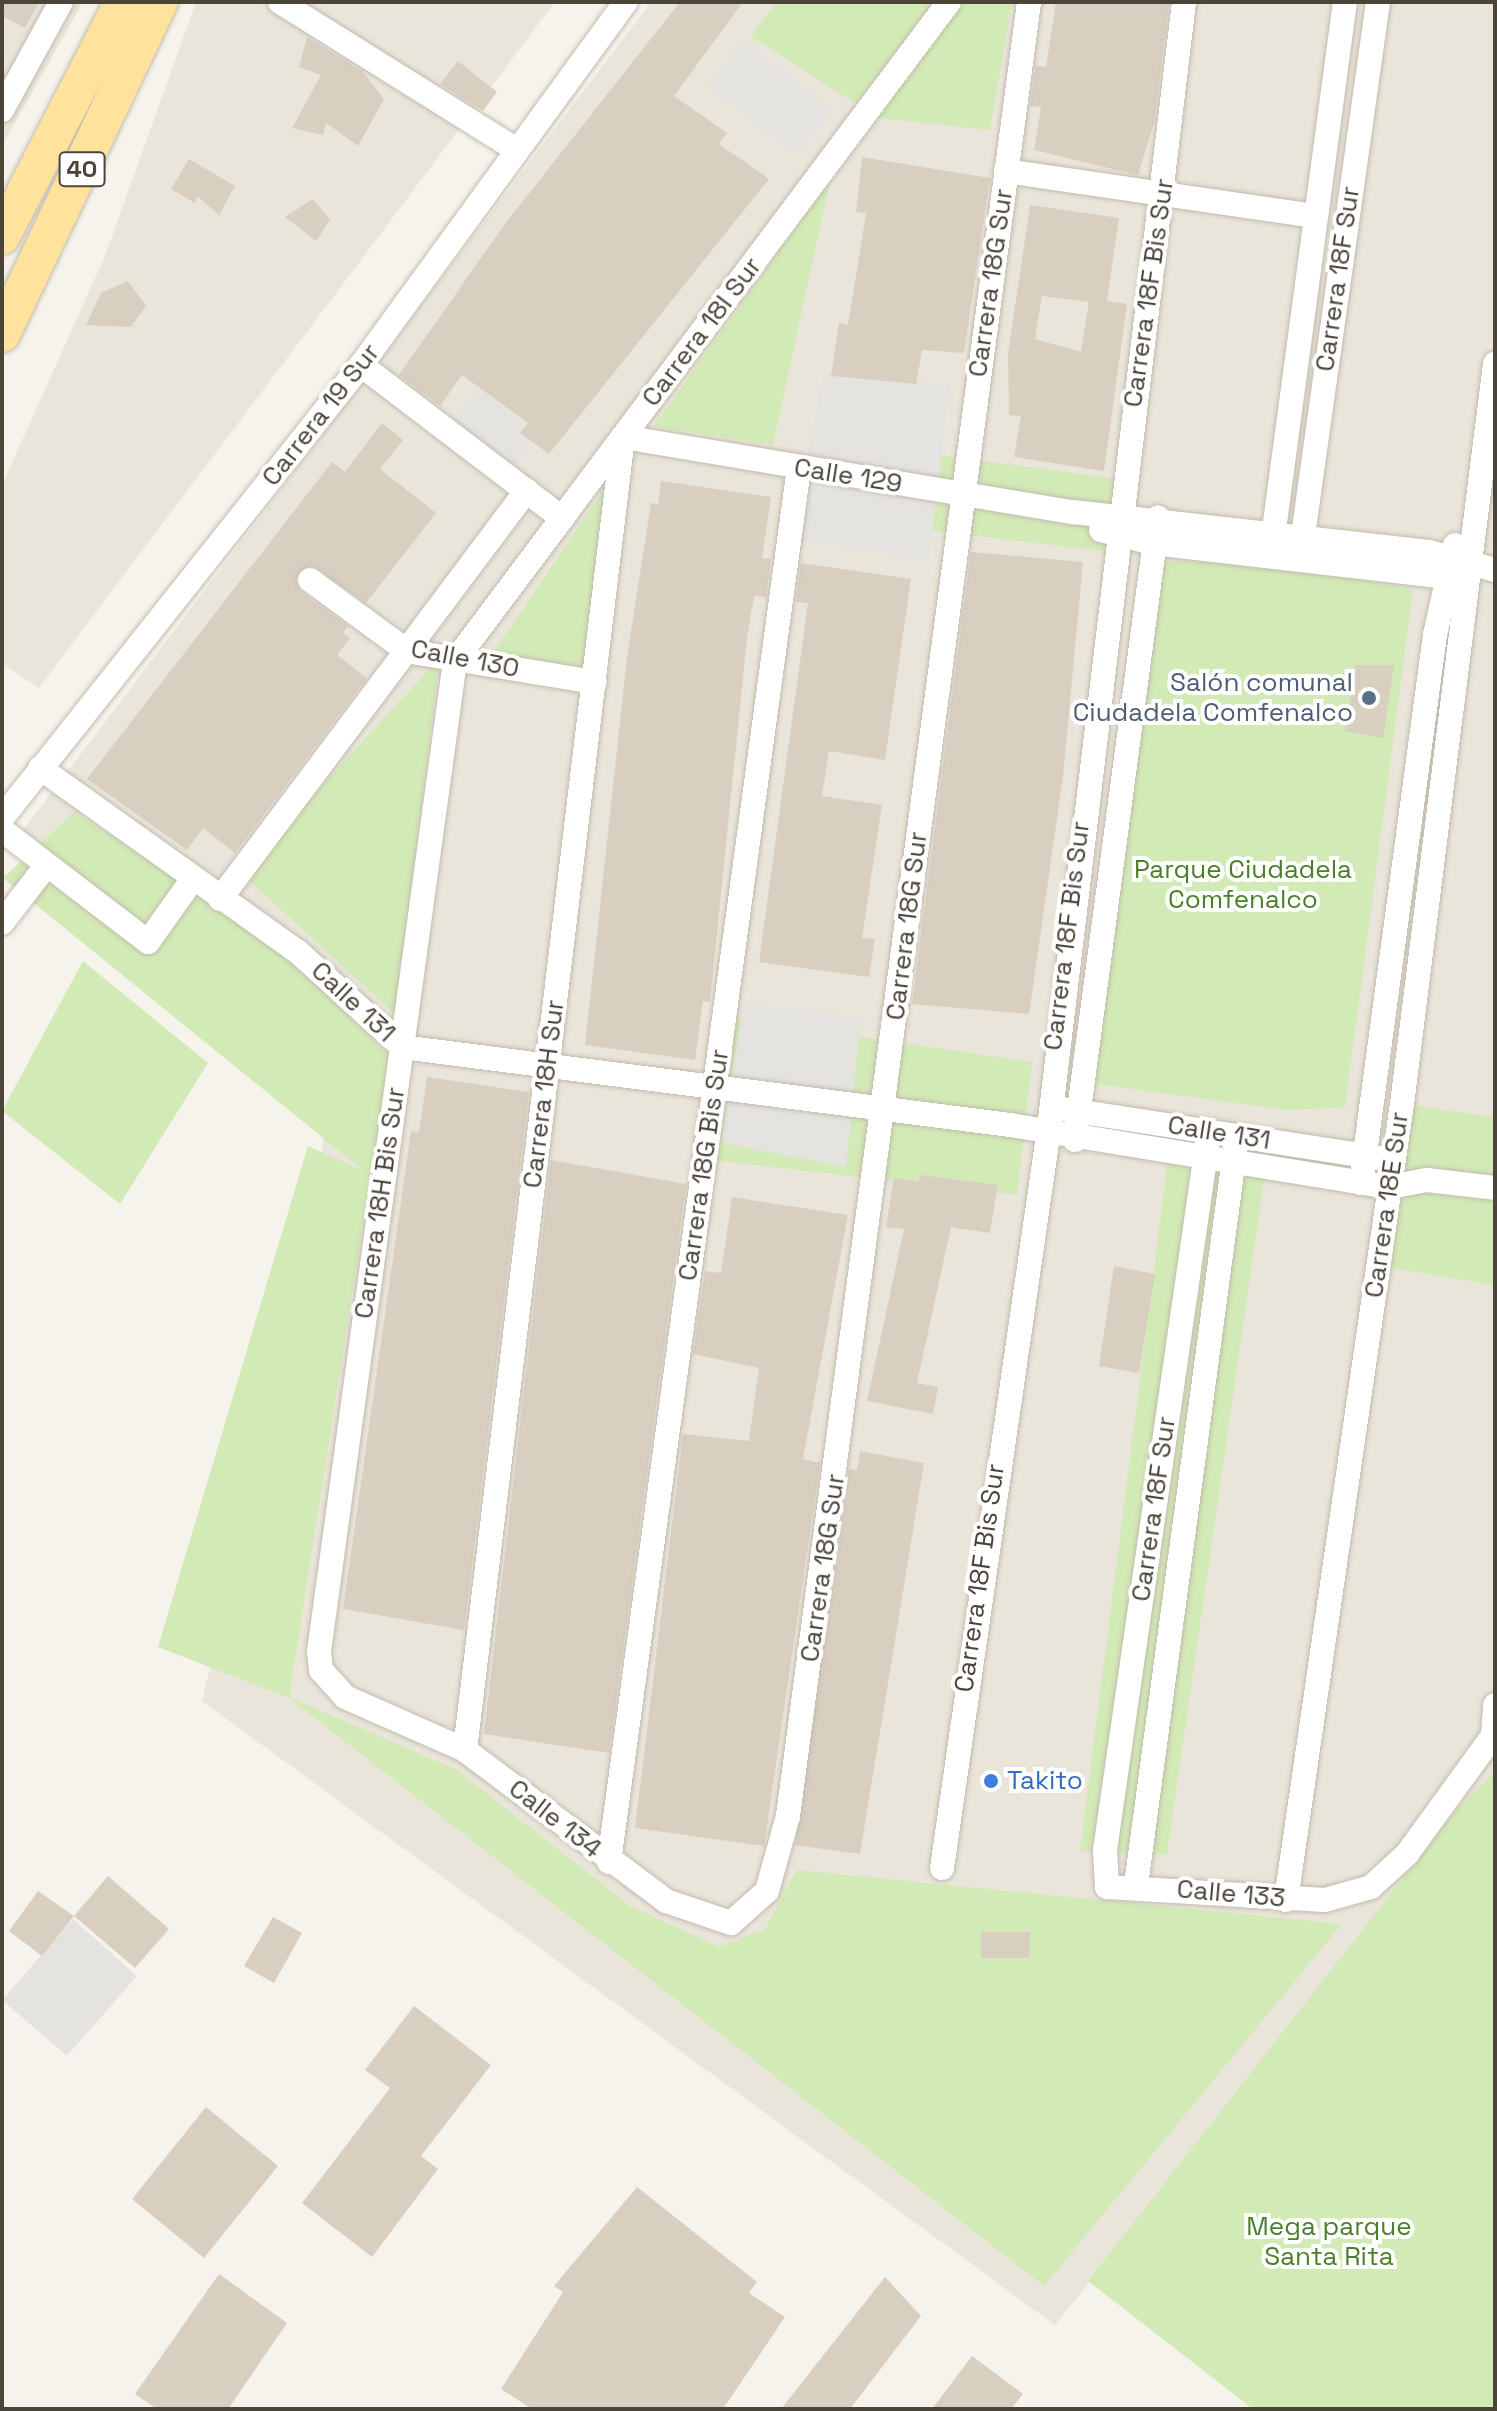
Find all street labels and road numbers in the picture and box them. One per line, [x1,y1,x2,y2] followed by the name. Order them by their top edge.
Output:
[58,149,106,189] road number: 40
[1118,177,1180,409] street label: Carrera 18F Bis Sur
[1310,184,1366,374] street label: Carrera 18F Sur
[962,187,1020,379] street label: Carrera 18G Sur
[636,251,768,413] street label: Carrera 18I Sur
[256,338,386,492] street label: Carrera 19 Sur
[792,452,904,500] street label: Calle 129
[408,633,522,685] street label: Calle 130
[1037,820,1097,1052] street label: Carrera 18F Bis Sur
[880,830,934,1022] street label: Carrera 18G Sur
[305,955,401,1049] street label: Calle 131
[517,998,571,1190] street label: Carrera 18H Sur
[672,1047,736,1283] street label: Carrera 18G Bis Sur
[348,1085,412,1321] street label: Carrera 18H Bis Sur
[1165,1109,1273,1157] street label: Calle 131
[1359,1110,1415,1300] street label: Carrera 18E Sur
[1126,1414,1182,1604] street label: Carrera 18F Sur
[949,1462,1011,1694] street label: Carrera 18F Bis Sur
[794,1472,852,1664] street label: Carrera 18G Sur
[502,1773,608,1865] street label: Calle 134
[1175,1874,1287,1914] street label: Calle 133

